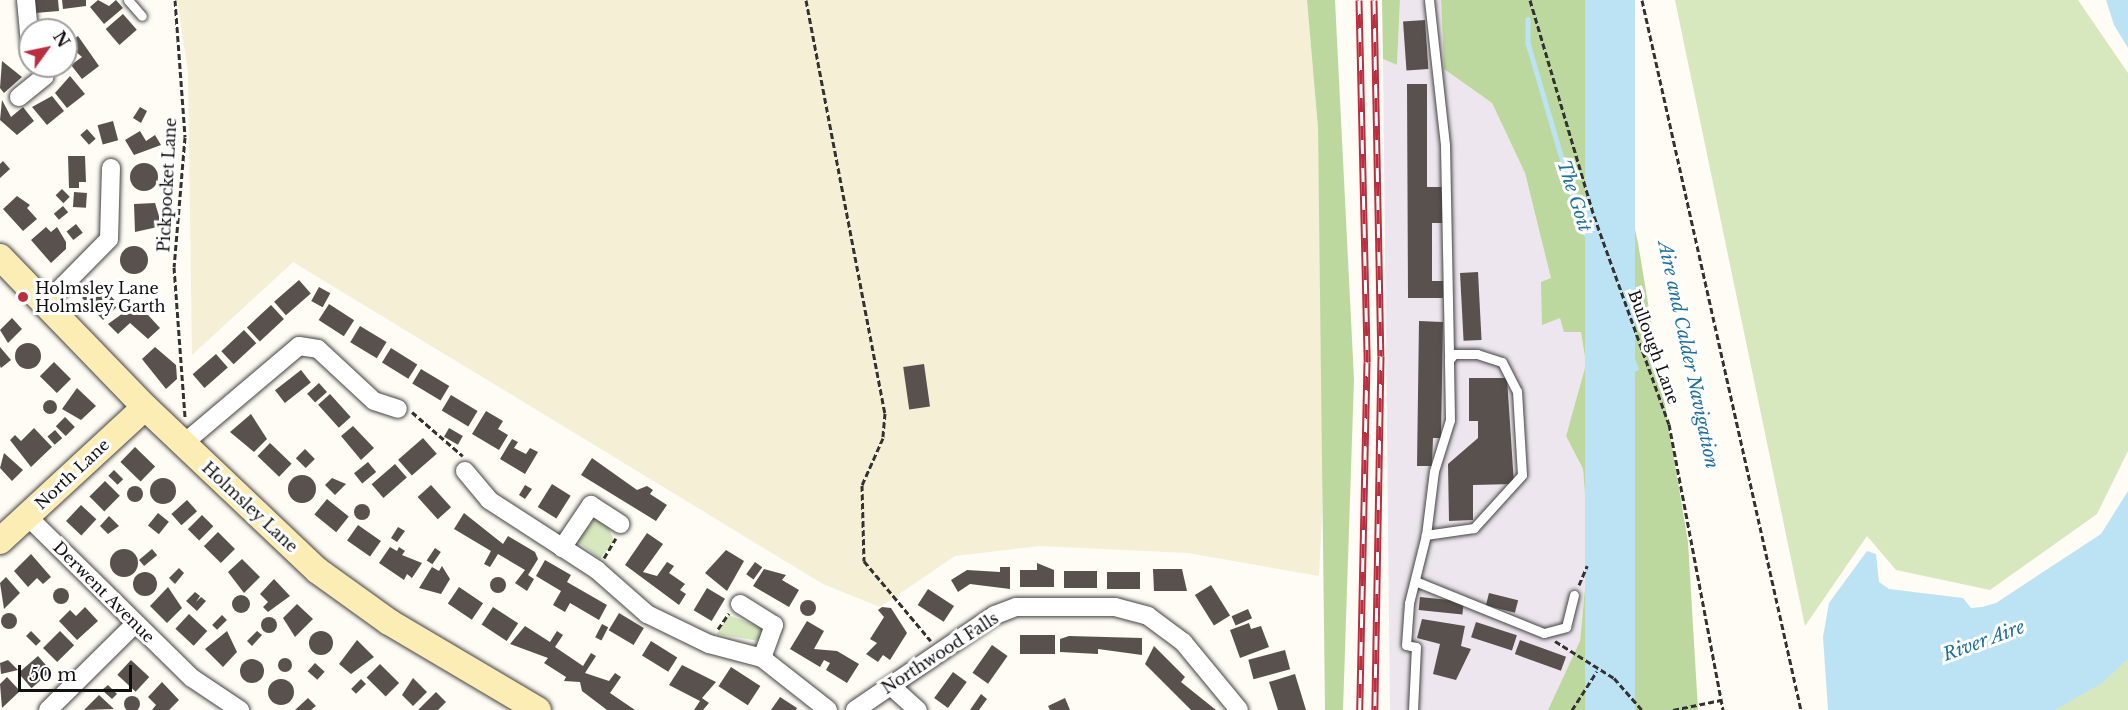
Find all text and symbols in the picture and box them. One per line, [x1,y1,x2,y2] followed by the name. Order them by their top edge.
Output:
[18,18,78,78] north arrow
[49,28,74,51] text: N
[154,117,180,253] street label: Pickpocket Lane
[1552,157,1596,235] water label: The Goit
[1653,239,1723,471] water label: Aire and Calder Navigation
[35,278,166,316] place label: Holmsley Lane Holmsley Garth
[1624,287,1684,407] street label: Bullough Lane
[16,290,30,304] marker: Holmsley Lane Holmsley Garth
[31,435,113,513] street label: North Lane
[198,458,302,556] street label: Holmsley Lane
[49,537,159,647] street label: Derwent Avenue
[878,608,1002,698] street label: Northwood Falls
[1940,616,2028,666] water label: River Aire
[21,653,135,691] scale bar
[29,664,77,686] text: 50 m

